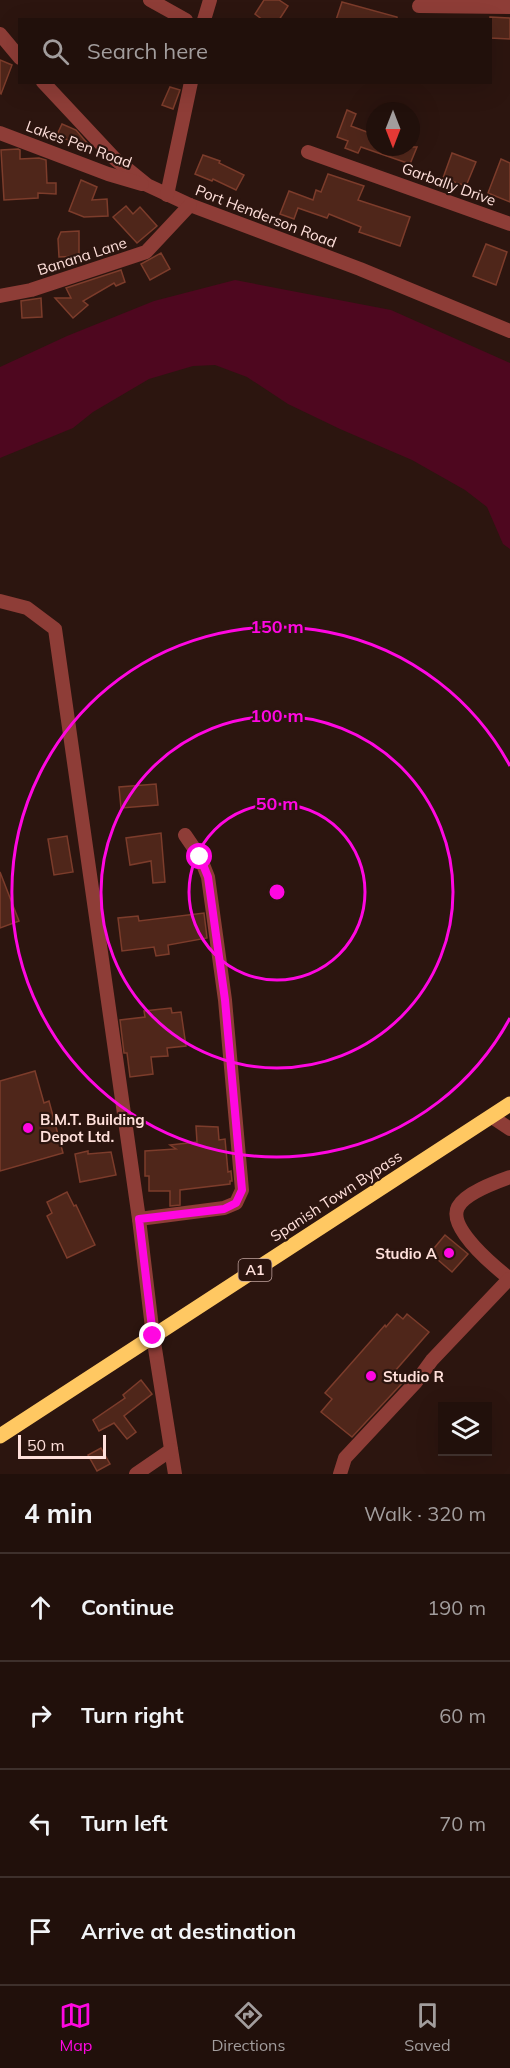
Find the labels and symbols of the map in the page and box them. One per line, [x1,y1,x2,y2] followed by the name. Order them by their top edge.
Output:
[366,102,420,156] north arrow
[23,116,135,172] street label: Lakes Pen Road
[399,158,499,210] street label: Garbally Drive
[193,180,339,252] street label: Port Henderson Road
[35,233,129,279] street label: Banana Lane
[250,615,304,638] text: 150 m
[250,704,304,727] text: 100 m
[256,792,298,815] text: 50 m
[186,843,212,869] route start
[267,882,287,902] centre of rings
[40,1110,145,1146] place label: B.M.T. Building Depot Ltd.
[21,1121,35,1135] marker: B.M.T. Building Depot Ltd.
[267,1146,405,1246] street label: Spanish Town Bypass
[375,1244,438,1263] place label: Studio A
[442,1246,456,1260] marker: Studio A
[238,1259,272,1281] road number: A1
[139,1322,165,1348] route end
[383,1367,444,1386] place label: Studio R
[364,1369,378,1383] marker: Studio R
[18,1432,106,1460] scale bar

